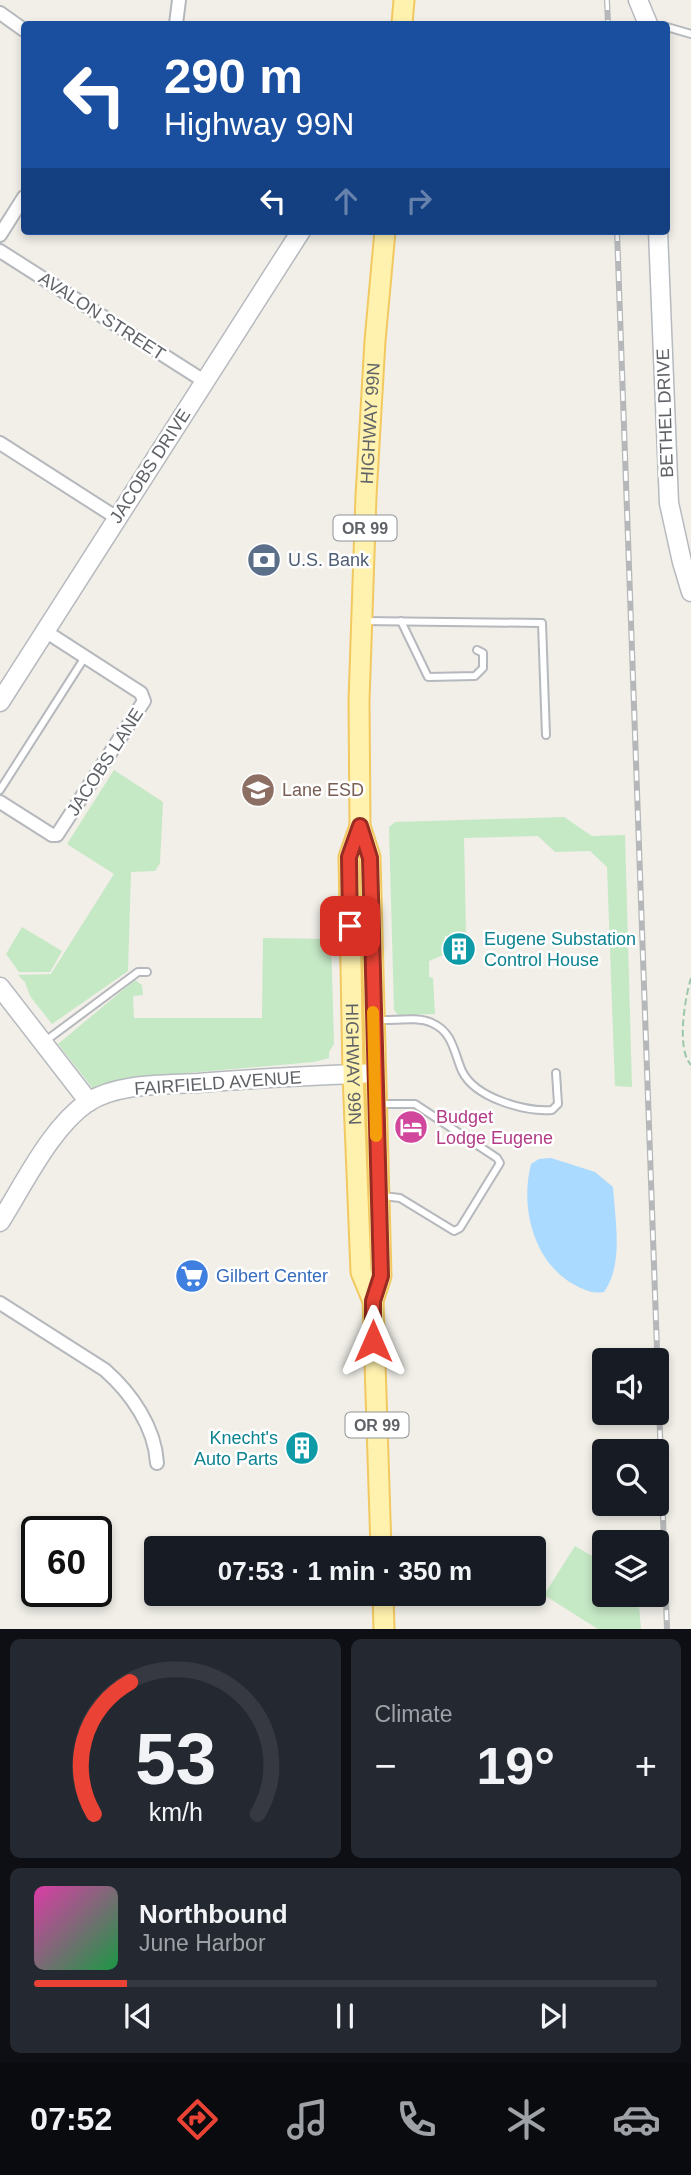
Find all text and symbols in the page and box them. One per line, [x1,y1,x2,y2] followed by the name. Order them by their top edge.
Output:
[49,49,140,140] icon: left
[164,49,303,103] text: 290 m
[164,106,354,142] text: Highway 99N
[254,182,292,220] icon: left
[327,182,365,220] icon: ahead
[400,182,438,220] icon: right
[35,268,169,364] street label: AVALON STREET
[653,348,677,478] street label: BETHEL DRIVE
[357,362,384,485] street label: HIGHWAY 99N
[106,405,194,527] street label: JACOBS DRIVE
[334,516,396,540] road number: OR 99
[245,541,283,579] bank icon: U.S. Bank
[288,550,370,570] place label: U.S. Bank
[63,705,147,819] street label: JACOBS LANE
[239,771,277,809] school or university icon: Lane ESD
[282,780,364,800] place label: Lane ESD
[320,896,380,956] pin
[331,907,369,945] icon: arrive
[484,929,636,970] place label: Eugene Substation Control House
[440,930,478,968] building icon: Eugene Substation Control House
[342,1003,365,1125] street label: HIGHWAY 99N
[134,1067,302,1099] street label: FAIRFIELD AVENUE
[436,1107,553,1148] place label: Budget Lodge Eugene
[392,1108,430,1146] hotel icon: Budget Lodge Eugene
[173,1257,211,1295] supermarket icon: Gilbert Center
[216,1266,328,1286] place label: Gilbert Center
[336,1304,410,1378] position arrow
[592,1348,669,1607] map controls
[592,1348,669,1425] button: sound
[346,1413,408,1438] road number: OR 99
[194,1428,278,1469] place label: Knecht's Auto Parts
[283,1429,321,1467] building icon: Knecht's Auto Parts
[592,1439,669,1516] button: search
[21,1516,112,1607] speed limit sign: 60
[592,1530,669,1607] button: layers
[218,1556,472,1586] text: 07:53 · 1 min · 350 m
[375,1701,452,1727] text: Climate
[135,1719,216,1800] text: 53
[476,1737,555,1795] text: 19°
[375,1745,397,1787] text: −
[635,1745,657,1787] text: +
[148,1798,202,1826] text: km/h
[139,1899,288,1929] text: Northbound
[139,1930,266,1956] text: June Harbor
[119,1997,157,2035] icon: previous
[326,1997,364,2035] icon: pause
[534,1997,572,2035] icon: next
[173,2095,222,2144] icon: directions
[283,2095,332,2144] icon: music
[392,2095,441,2144] icon: phone
[502,2095,551,2144] icon: climate
[612,2095,661,2144] icon: car
[30,2101,112,2137] text: 07:52

